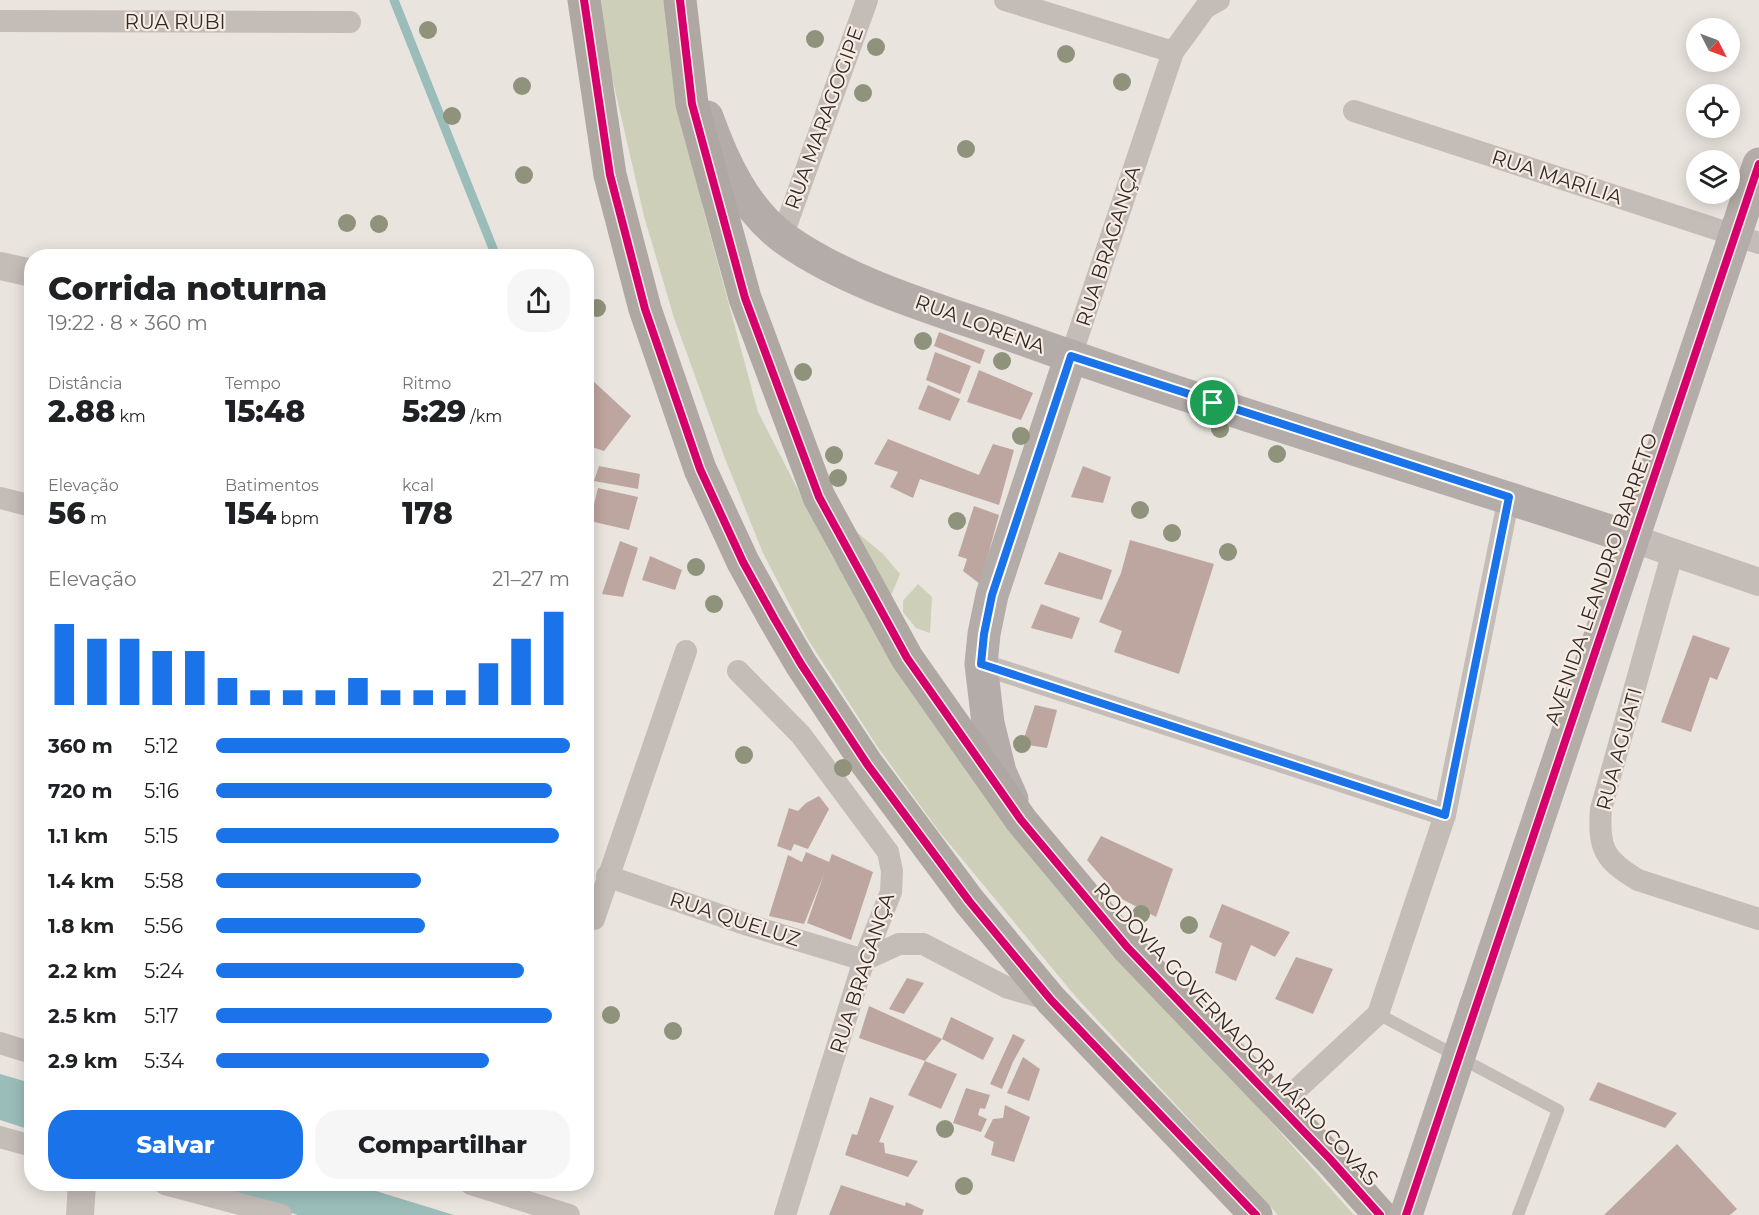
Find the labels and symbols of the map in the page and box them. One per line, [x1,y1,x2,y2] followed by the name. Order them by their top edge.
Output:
[125,10,226,34] street label: RUA RUBI
[1686,18,1740,72] north arrow
[780,23,868,213] street label: RUA MARAGOGIPE
[1489,145,1626,210] street label: RUA MARÍLIA
[1071,162,1145,329] street label: RUA BRAGANÇA
[912,289,1049,359] street label: RUA LORENA
[1187,377,1238,428] pin
[1540,430,1662,728] street label: AVENIDA LEANDRO BARRETO
[1591,685,1647,813] street label: RUA AGUATI
[1089,877,1383,1191] street label: RODOVIA GOVERNADOR MÁRIO COVAS
[667,887,803,951] street label: RUA QUELUZ
[825,889,899,1056] street label: RUA BRAGANÇA

